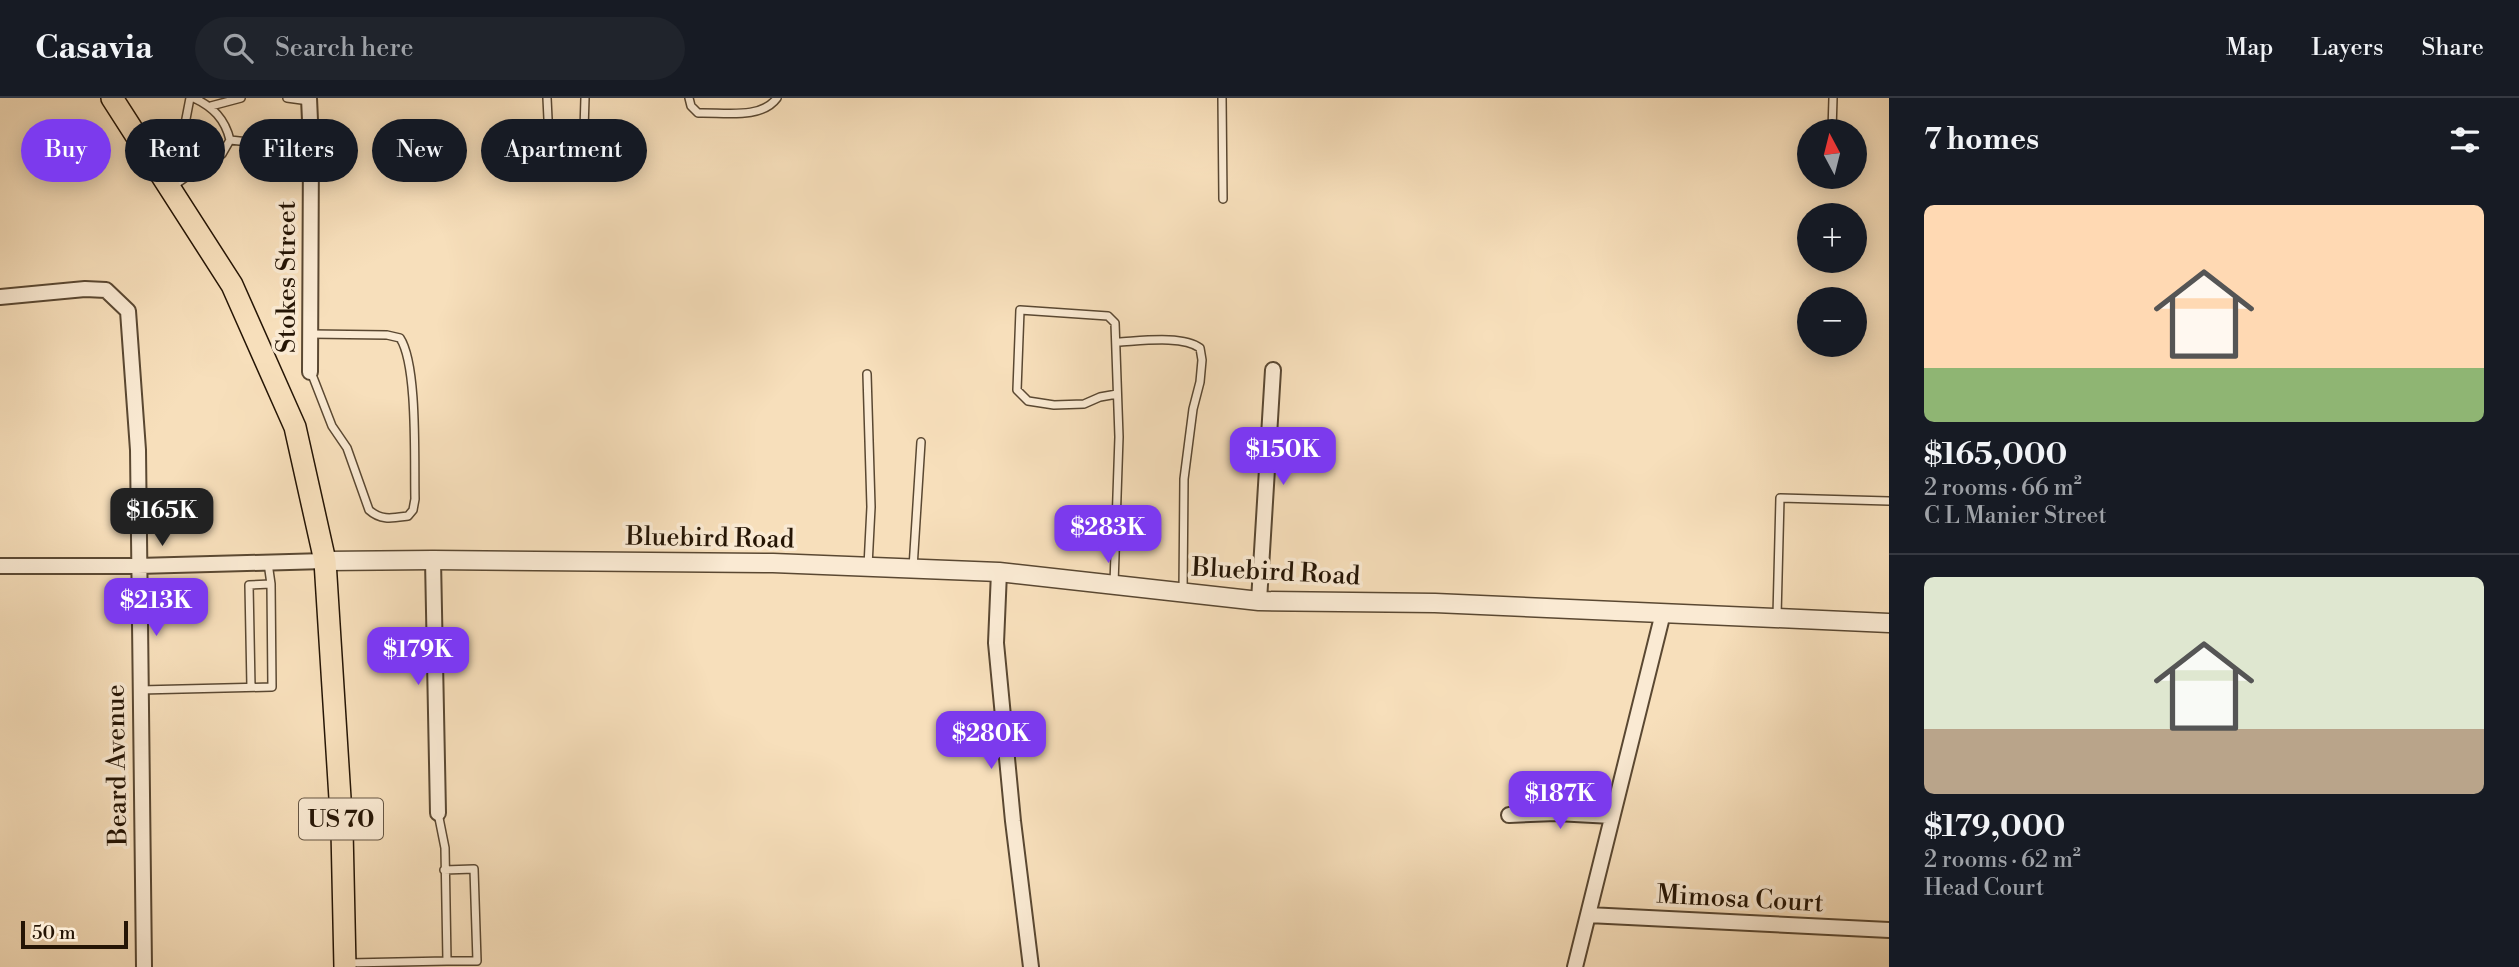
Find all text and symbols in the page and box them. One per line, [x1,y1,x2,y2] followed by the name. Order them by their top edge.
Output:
[195,17,685,80] search box
[35,28,153,69] text: Casavia
[219,29,257,67] icon: search
[275,32,414,64] text: Search here
[2226,33,2273,63] text: Map
[2311,33,2383,63] text: Layers
[2421,33,2484,63] text: Share
[21,119,111,182] chip: Buy
[125,119,225,182] chip: Rent
[239,119,358,182] chip: Filters
[372,119,467,182] chip: New
[481,119,647,182] chip: Apartment
[1797,119,1867,189] north arrow
[1797,119,1867,357] map controls
[1924,121,2039,159] text: 7 homes
[2446,121,2484,159] icon: filters
[271,201,303,353] street label: Stokes Street
[1797,203,1867,273] button: +
[2141,251,2267,377] icon: home
[1797,287,1867,357] button: −
[1234,428,1332,487] pin: $150K
[1246,436,1320,464] text: $150K
[1924,436,2067,474] text: $165,000
[1924,474,2082,502] text: 2 rooms · 66 m²
[113,489,211,548] pin: $165K
[126,497,198,525] text: $165K
[1924,502,2107,530] text: C L Manier Street
[1059,505,1157,565] pin: $283K
[1070,514,1146,542] text: $283K
[624,521,795,555] street label: Bluebird Road
[1190,552,1361,592] street label: Bluebird Road
[107,578,205,638] pin: $213K
[120,587,192,615] text: $213K
[2141,623,2267,749] icon: home
[369,628,467,687] pin: $179K
[383,636,453,664] text: $179K
[100,684,134,847] street label: Beard Avenue
[942,712,1040,771] pin: $280K
[952,720,1030,748] text: $280K
[1511,772,1609,831] pin: $187K
[1525,780,1595,808] text: $187K
[299,798,383,840] road number: US 70
[1924,808,2065,846] text: $179,000
[1924,846,2081,874] text: 2 rooms · 62 m²
[1924,874,2044,902] text: Head Court
[1656,879,1824,919] street label: Mimosa Court
[21,918,128,950] scale bar
[32,921,76,945] text: 50 m

